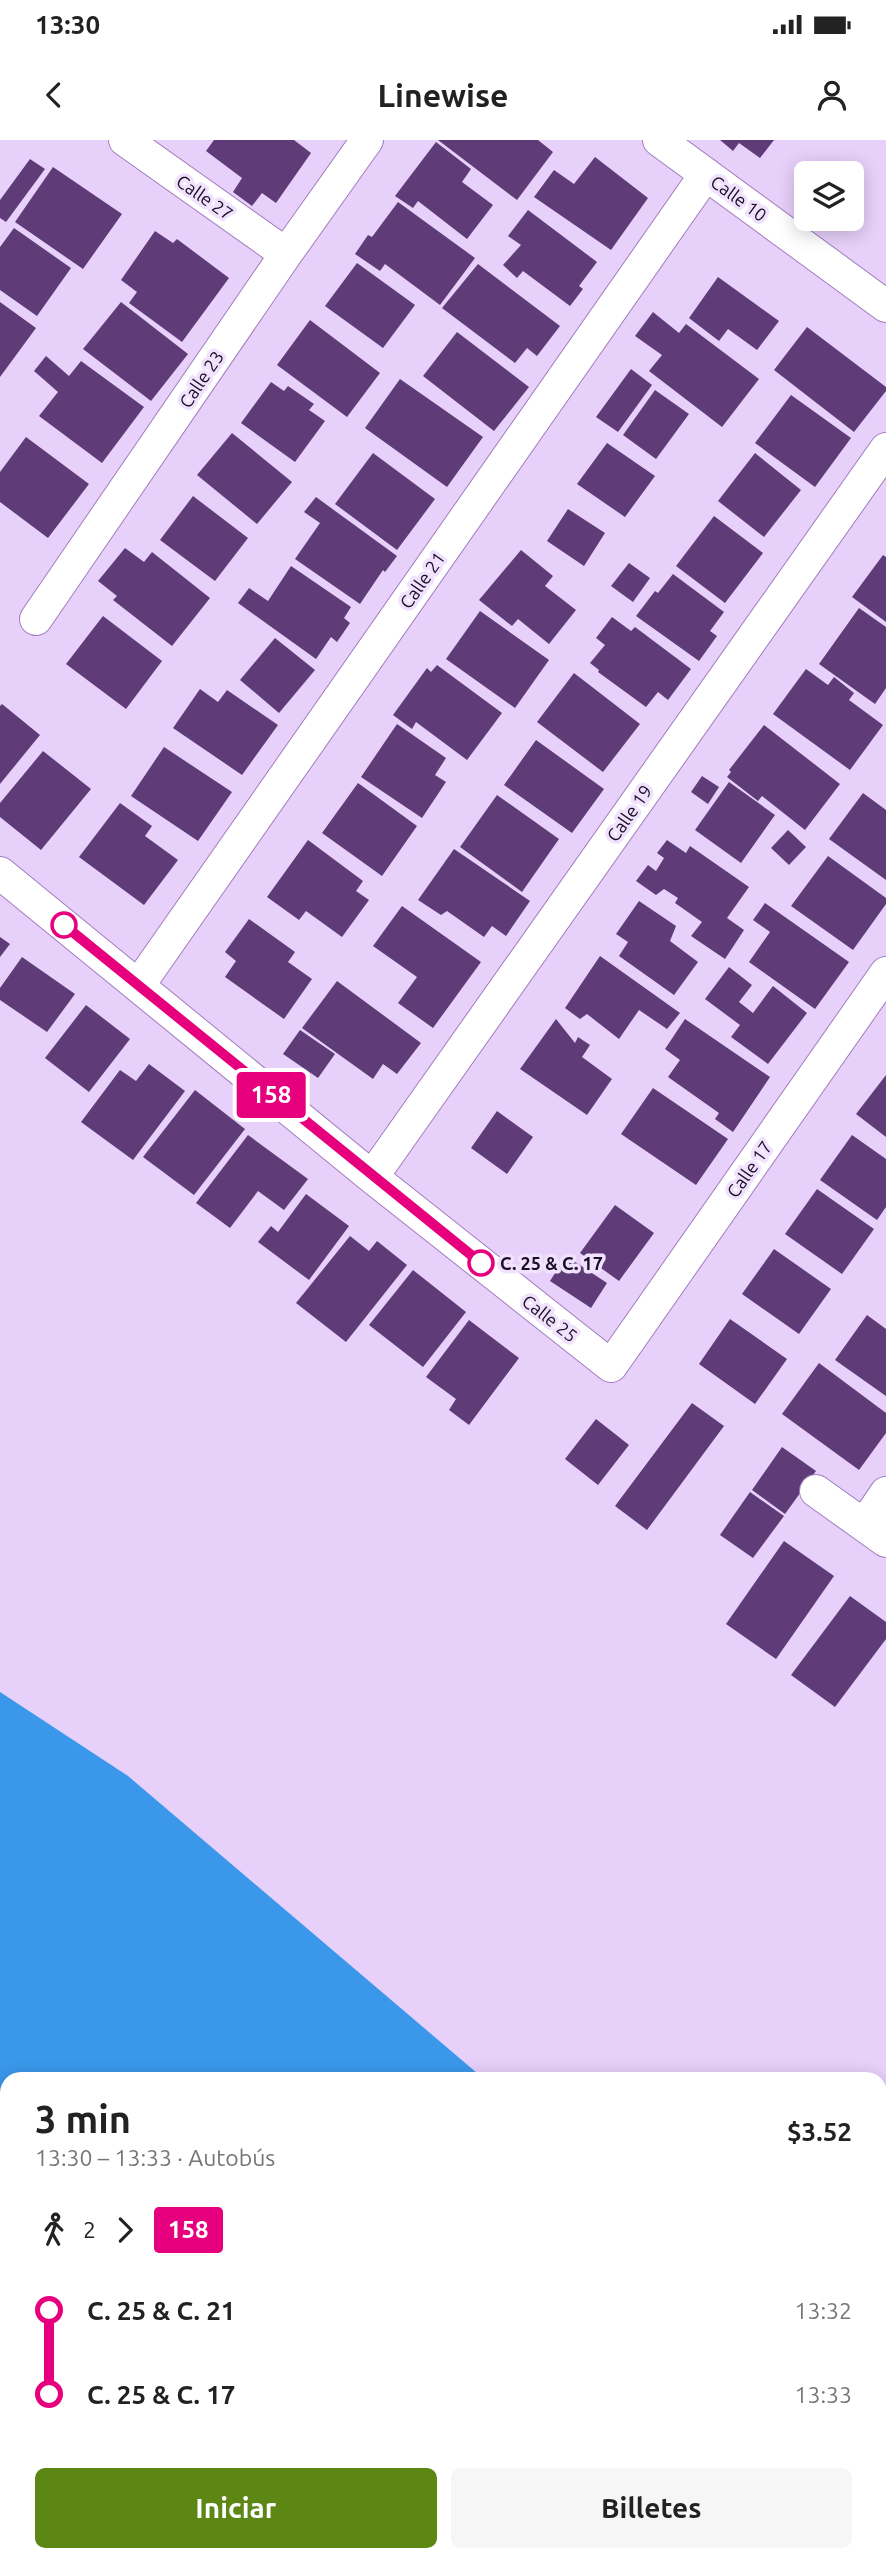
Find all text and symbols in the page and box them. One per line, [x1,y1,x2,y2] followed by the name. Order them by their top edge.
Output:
[35,10,100,39] text: 13:30
[35,76,73,114] icon: back
[813,76,851,114] icon: person
[377,77,509,113] text: Linewise
[794,161,864,231] map controls
[794,161,864,231] button: layers
[173,170,237,224] street label: Calle 27
[707,171,771,225] street label: Calle 10
[175,347,227,411] street label: Calle 23
[395,548,449,612] street label: Calle 21
[602,781,656,845] street label: Calle 19
[51,912,77,938] unlabelled marker
[231,1072,311,1118] line badge: 158
[251,1081,291,1108] text: 158
[722,1137,776,1201] street label: Calle 17
[468,1250,494,1276] marker: C. 25 & C. 17
[500,1253,603,1273] place label: C. 25 & C. 17
[519,1290,581,1346] street label: Calle 25
[35,2098,131,2140] text: 3 min
[787,2117,852,2146] text: $3.52
[35,2145,275,2170] text: 13:30 – 13:33 · Autobús
[35,2211,73,2249] icon: walk
[106,2211,144,2249] icon: forward
[168,2216,209,2243] text: 158
[83,2217,96,2242] text: 2
[87,2296,236,2325] text: C. 25 & C. 21
[794,2298,852,2323] text: 13:32
[87,2380,236,2409] text: C. 25 & C. 17
[794,2382,852,2407] text: 13:33
[35,2468,437,2548] button: Iniciar
[451,2468,852,2548] button: Billetes

